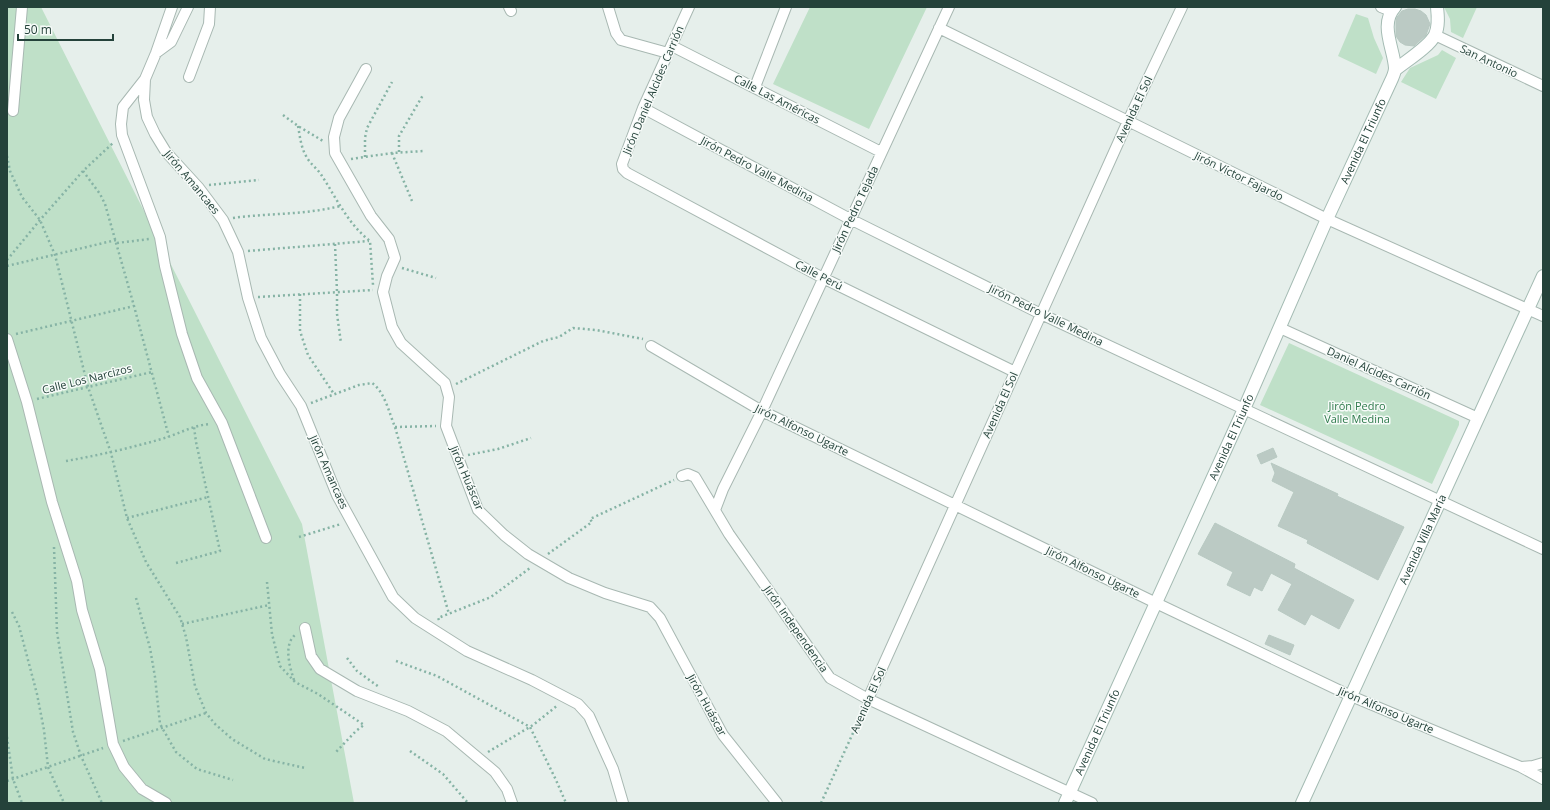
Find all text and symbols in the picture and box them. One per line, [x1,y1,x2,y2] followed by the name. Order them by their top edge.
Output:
[18,16,113,42] scale bar
[24,21,52,38] text: 50 m
[618,23,687,158] street label: Jirón Daniel Alcides Carrión
[1458,41,1521,81] street label: San Antonio
[732,70,823,127] street label: Calle Las Américas
[1112,73,1155,144] street label: Avenida El Sol
[1336,95,1389,186] street label: Avenida El Triunfo
[697,132,816,205] street label: Jirón Pedro Valle Medina
[161,146,224,217] street label: Jirón Amancaes
[1191,147,1287,204] street label: Jirón Víctor Fajardo
[827,163,881,255] street label: Jirón Pedro Tejada
[793,256,846,293] street label: Calle Perú
[986,280,1106,349] street label: Jirón Pedro Valle Medina
[1325,343,1434,402] street label: Daniel Alcides Carrión
[40,360,133,397] street label: Calle Los Narcizos
[978,369,1021,440] street label: Avenida El Sol
[1205,391,1257,482] street label: Avenida El Triunfo
[1324,398,1390,426] park label: Jirón Pedro Valle Medina
[752,400,852,459] street label: Jirón Alfonso Ugarte
[306,432,352,511] street label: Jirón Amancaes
[447,442,488,513] street label: Jirón Huáscar
[1395,492,1449,586] street label: Avenida Villa María
[1043,542,1143,601] street label: Jirón Alfonso Ugarte
[760,582,832,675] street label: Jirón Independencia
[846,664,889,735] street label: Avenida El Sol
[684,670,731,739] street label: Jirón Huáscar
[1335,682,1436,737] street label: Jirón Alfonso Ugarte
[1071,686,1123,777] street label: Avenida El Triunfo

